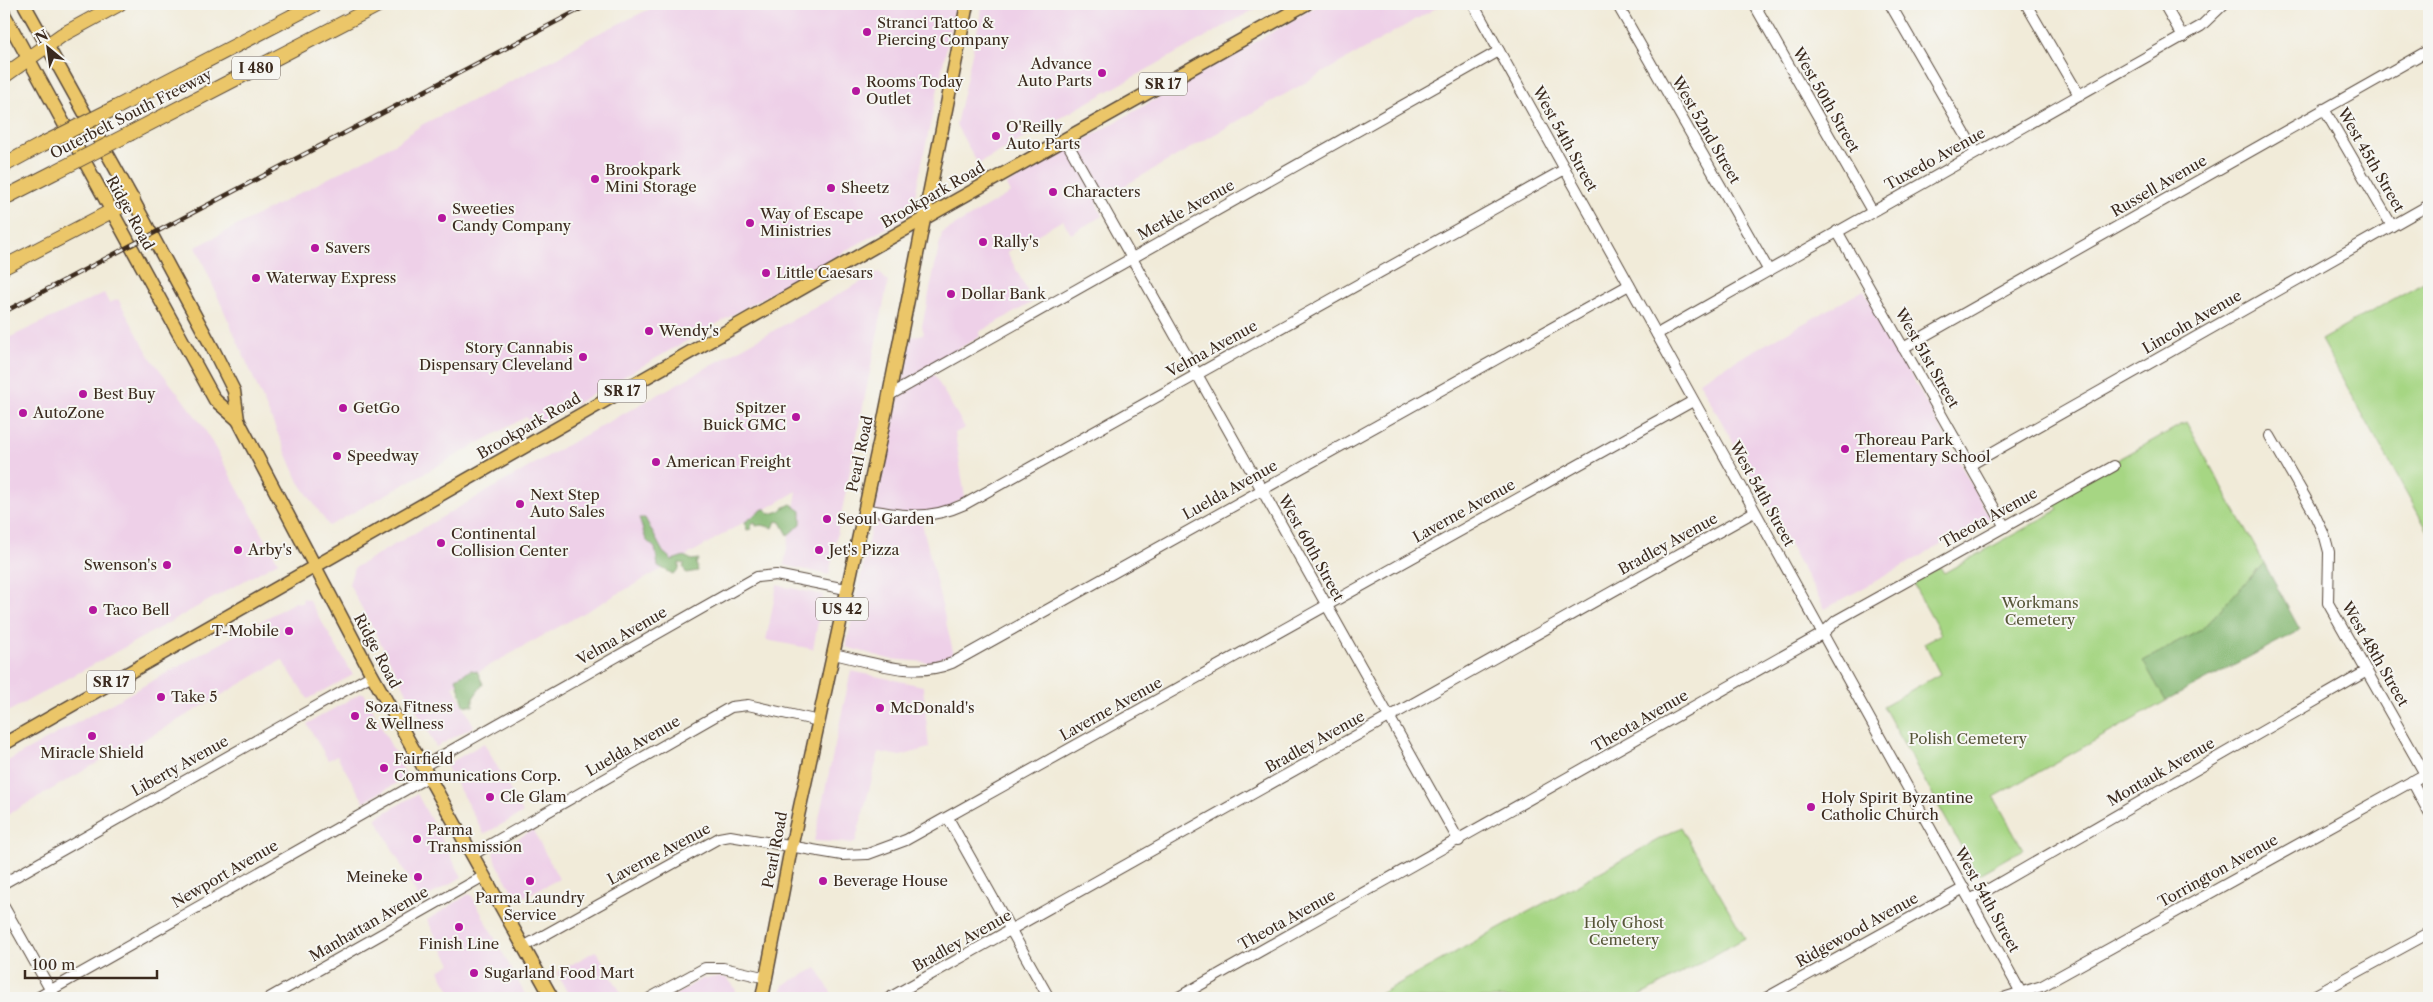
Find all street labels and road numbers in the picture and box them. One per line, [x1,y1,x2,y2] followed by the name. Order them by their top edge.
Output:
[1788,43,1865,156] street label: West 50th Street
[232,56,280,80] road number: I 480
[47,64,216,163] street label: Outerbelt South Freeway
[1139,72,1187,96] road number: SR 17
[1667,72,1745,188] street label: West 52nd Street
[1528,82,1603,195] street label: West 54th Street
[2333,103,2409,216] street label: West 45th Street
[1881,123,1988,194] street label: Tuxedo Avenue
[2108,151,2210,221] street label: Russell Avenue
[878,157,988,232] street label: Brookpark Road
[102,172,159,253] street label: Ridge Road
[1134,175,1237,244] street label: Merkle Avenue
[2139,285,2245,358] street label: Lincoln Avenue
[1891,304,1964,412] street label: West 51st Street
[1162,316,1260,382] street label: Velma Avenue
[598,380,646,402] road number: SR 17
[474,388,584,463] street label: Brookpark Road
[842,414,877,494] street label: Pearl Road
[1725,437,1800,550] street label: West 54th Street
[1179,456,1280,523] street label: Luelda Avenue
[1409,475,1518,547] street label: Laverne Avenue
[1937,483,2041,552] street label: Theota Avenue
[1274,490,1349,605] street label: West 60th Street
[1615,508,1721,579] street label: Bradley Avenue
[2337,597,2414,710] street label: West 48th Street
[816,598,868,620] road number: US 42
[573,602,670,669] street label: Velma Avenue
[350,610,405,691] street label: Ridge Road
[87,670,135,694] road number: SR 17
[1056,673,1165,745] street label: Laverne Avenue
[1588,685,1691,756] street label: Theota Avenue
[1262,706,1368,777] street label: Bradley Avenue
[582,711,683,780] street label: Luelda Avenue
[128,731,232,800] street label: Liberty Avenue
[2104,733,2218,810] street label: Montauk Avenue
[758,810,791,890] street label: Pearl Road
[604,818,714,889] street label: Laverne Avenue
[2155,830,2281,911] street label: Torrington Avenue
[168,835,281,912] street label: Newport Avenue
[1950,843,2025,956] street label: West 54th Street
[306,882,432,965] street label: Manhattan Avenue
[1235,885,1339,954] street label: Theota Avenue
[1792,888,1921,971] street label: Ridgewood Avenue
[909,905,1015,976] street label: Bradley Avenue

